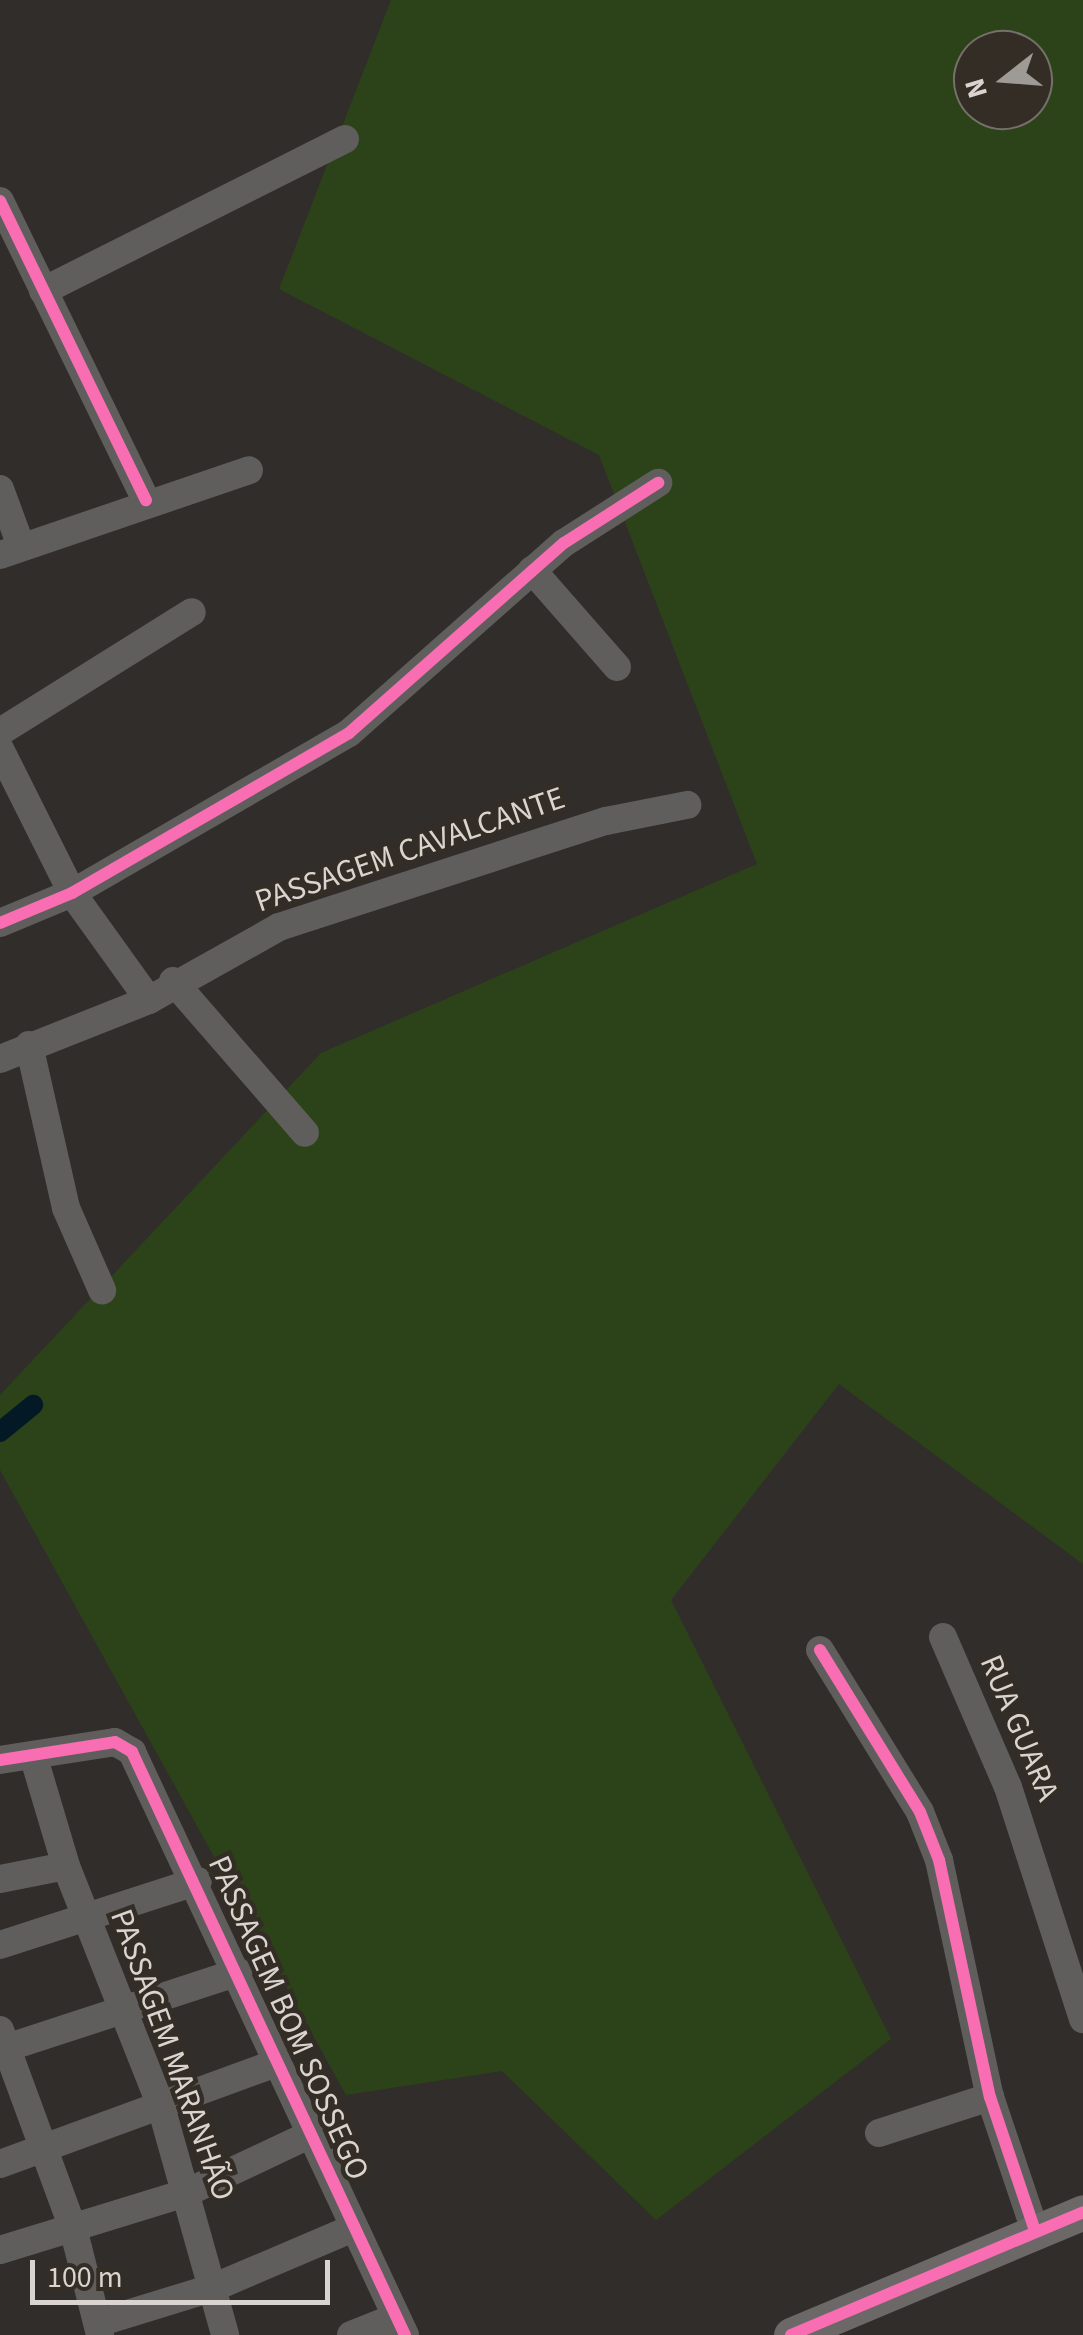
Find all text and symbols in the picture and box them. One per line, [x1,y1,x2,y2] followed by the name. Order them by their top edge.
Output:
[953,30,1053,130] north arrow
[954,73,998,103] text: N
[250,779,570,921] street label: PASSAGEM CAVALCANTE
[971,1649,1067,1807] street label: RUA GUARA
[199,1850,377,2186] street label: PASSAGEM BOM SOSSEGO
[101,1904,243,2206] street label: PASSAGEM MARANHÃO
[35,2240,335,2302] scale bar
[47,2256,123,2299] text: 100 m

